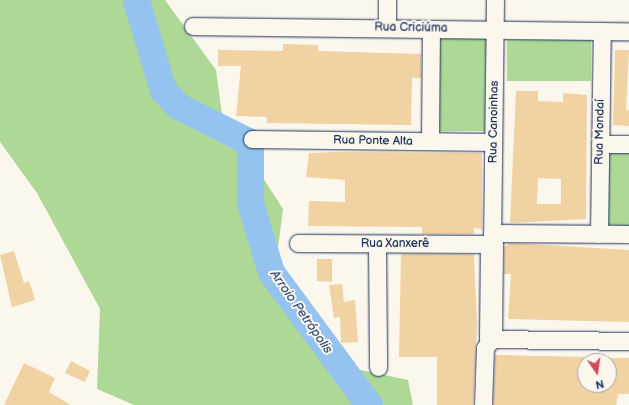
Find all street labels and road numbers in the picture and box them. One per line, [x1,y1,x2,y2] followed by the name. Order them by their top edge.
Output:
[374,20,448,36] street label: Rua Criciúma
[486,80,502,164] street label: Rua Canoinhas
[592,99,608,165] street label: Rua Mondaí
[333,133,413,149] street label: Rua Ponte Alta
[360,237,430,251] street label: Rua Xanxerê

